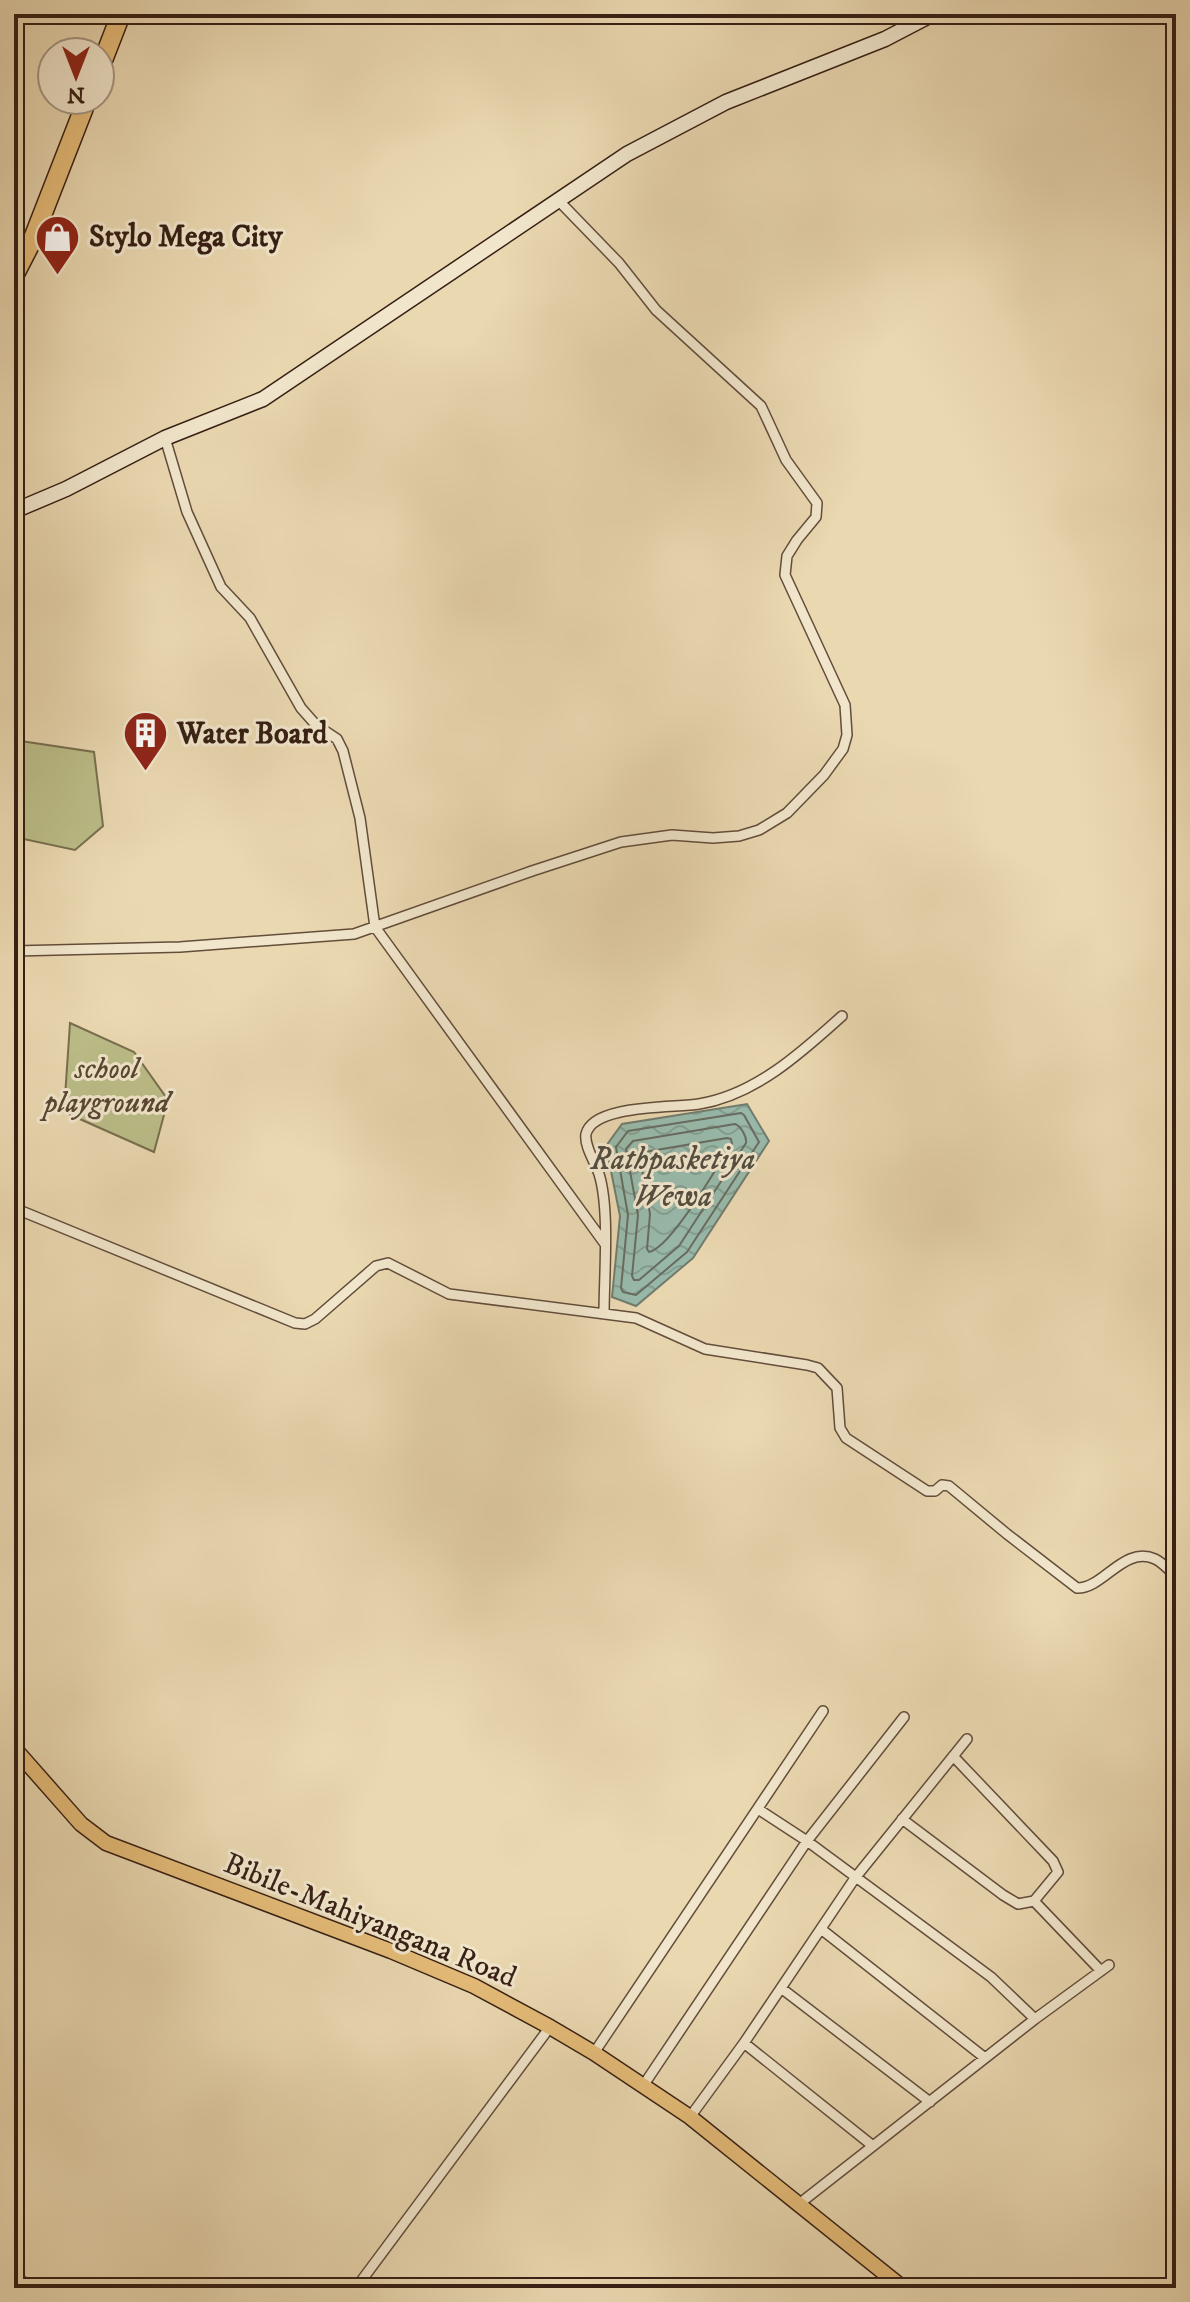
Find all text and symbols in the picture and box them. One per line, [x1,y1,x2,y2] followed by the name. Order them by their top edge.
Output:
[36,36,116,116] north arrow
[67,81,85,108] text: N
[34,213,82,276] shop icon: Stylo Mega City
[89,219,283,256] place label: Stylo Mega City
[122,710,170,773] building icon: Water Board
[176,716,328,753] place label: Water Board
[40,1051,174,1122] park label: school playground
[590,1140,755,1217] water label: Rathpasketiya Wewa
[218,1845,522,1997] street label: Bibile-Mahiyangana Road

